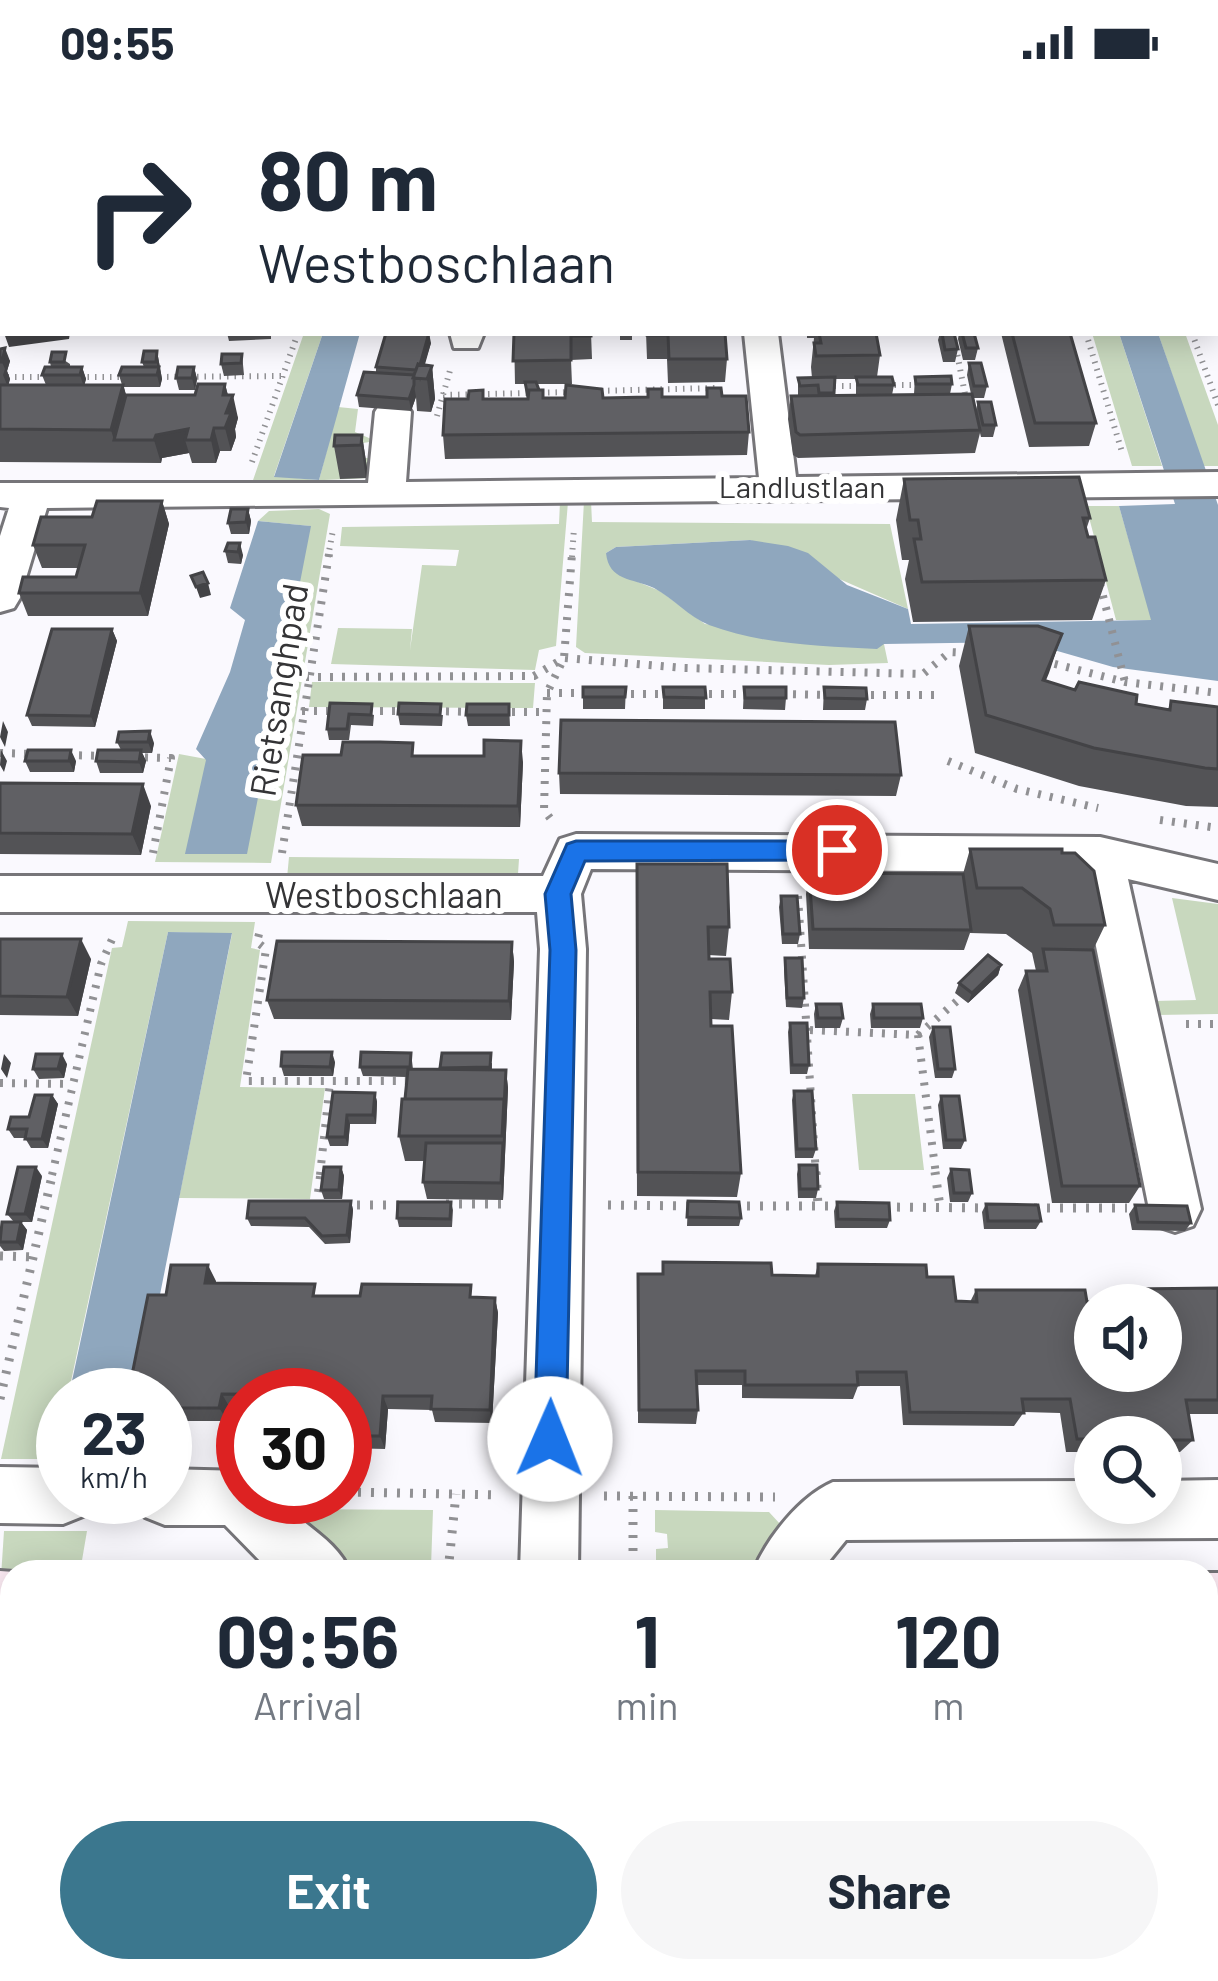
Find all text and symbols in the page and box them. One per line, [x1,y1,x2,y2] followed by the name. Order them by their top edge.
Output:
[60,15,174,69] text: 09:55
[258,127,438,228] text: 80 m
[60,132,216,288] icon: right
[258,229,615,294] text: Westboschlaan
[719,468,885,504] street label: Landlustlaan
[239,580,316,799] street label: Rietsanghpad
[786,799,888,901] pin
[804,817,870,883] icon: arrive
[265,872,503,915] street label: Westboschlaan
[1074,1284,1182,1524] map controls
[1074,1284,1182,1392] button: sound
[216,1368,372,1524] speed limit sign: 30
[487,1376,613,1502] position arrow
[81,1395,147,1467] text: 23
[1074,1416,1182,1524] button: search
[80,1458,148,1494] text: km/h
[216,1596,399,1682] text: 09:56
[634,1596,660,1682] text: 1
[895,1596,1002,1682] text: 120
[253,1681,362,1728] text: Arrival
[615,1681,679,1728] text: min
[932,1681,964,1728] text: m
[60,1821,597,1959] button: Exit
[621,1821,1158,1959] button: Share

